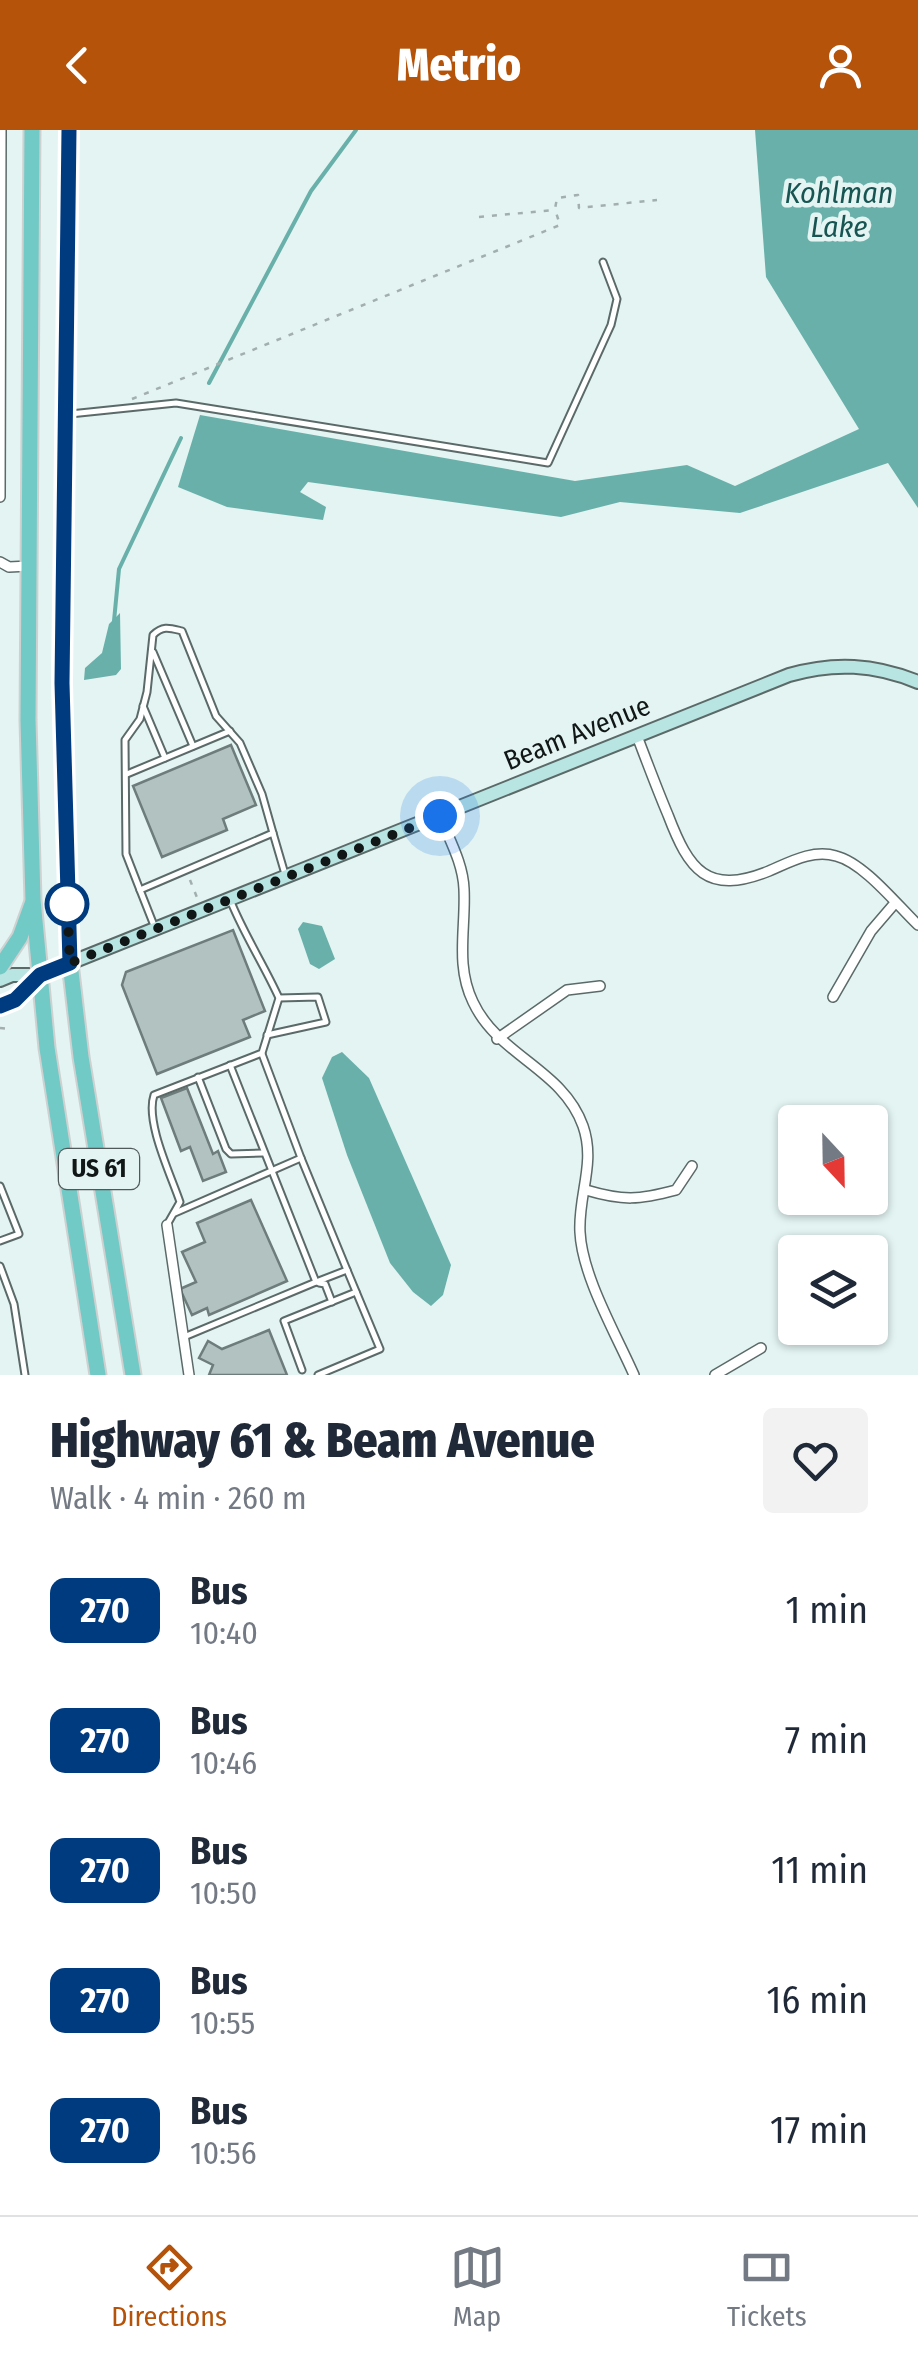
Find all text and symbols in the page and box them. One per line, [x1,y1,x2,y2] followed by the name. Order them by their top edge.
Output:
[50,38,105,93] icon: back
[397,38,521,92] text: Metrio
[813,38,868,93] icon: person
[785,175,893,245] water label: Kohlman Lake
[499,689,655,777] street label: Beam Avenue
[415,791,465,841] your location
[46,883,88,925] unlabelled marker
[778,1105,888,1215] north arrow
[778,1105,888,1345] map controls
[59,1149,139,1189] road number: US 61
[778,1235,888,1345] button: layers
[763,1408,868,1513] button: heart
[50,1412,595,1470] text: Highway 61 & Beam Avenue
[50,1479,307,1517] text: Walk · 4 min · 260 m
[190,1568,248,1614] text: Bus
[785,1587,868,1633] text: 1 min
[80,1589,130,1631] text: 270
[190,1614,258,1652] text: 10:40
[190,1698,248,1744] text: Bus
[785,1717,868,1763] text: 7 min
[80,1719,130,1761] text: 270
[190,1744,257,1782] text: 10:46
[190,1828,248,1874] text: Bus
[771,1847,868,1893] text: 11 min
[80,1849,130,1891] text: 270
[190,1874,257,1912] text: 10:50
[190,1958,248,2004] text: Bus
[767,1977,868,2023] text: 16 min
[80,1979,130,2021] text: 270
[190,2004,255,2042] text: 10:55
[190,2088,248,2134] text: Bus
[770,2107,868,2153] text: 17 min
[80,2109,130,2151] text: 270
[190,2134,257,2172] text: 10:56
[111,2240,227,2333] tab: Directions
[450,2240,505,2333] tab: Map
[727,2240,807,2333] tab: Tickets

